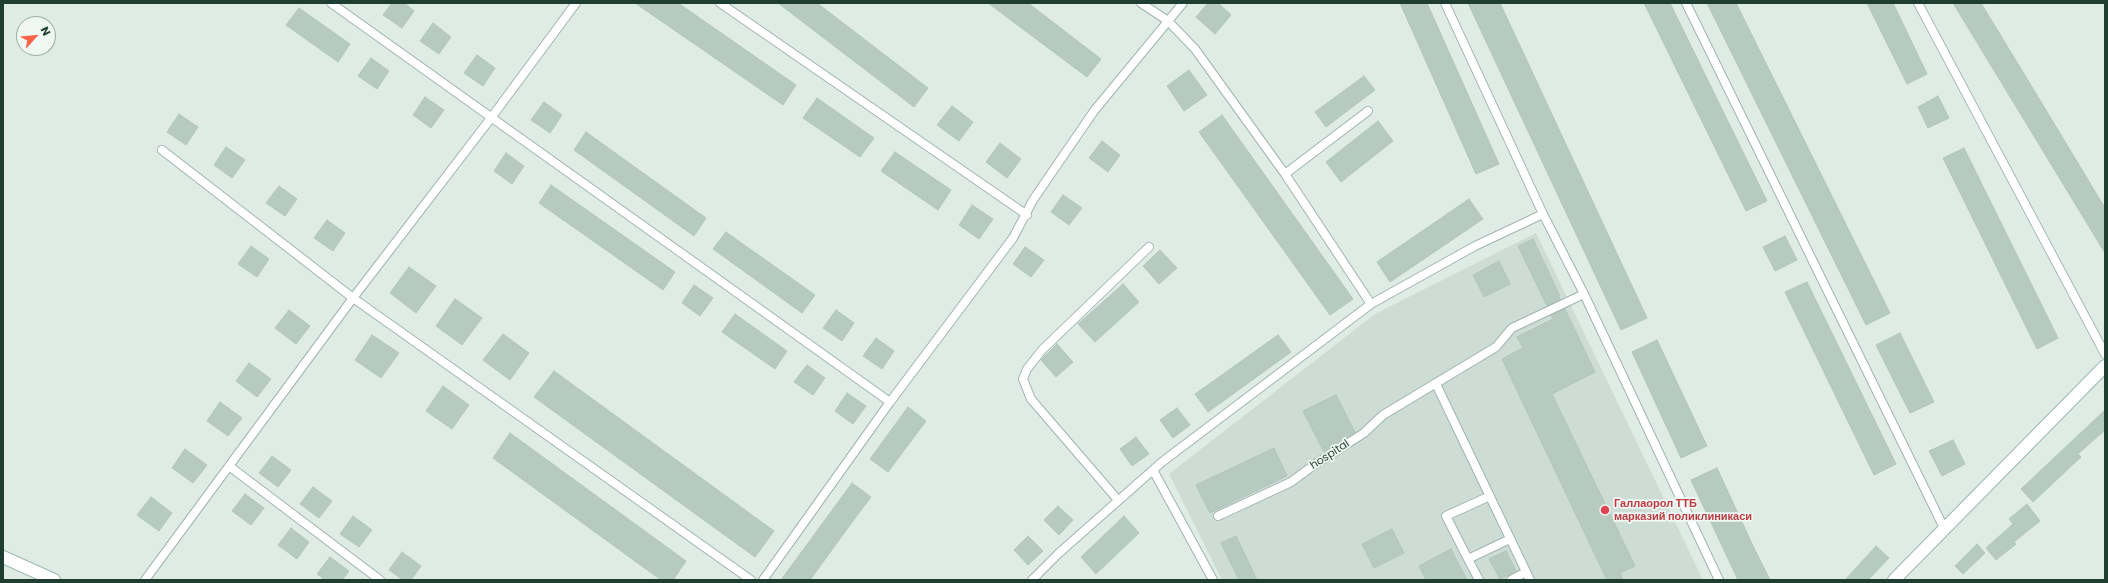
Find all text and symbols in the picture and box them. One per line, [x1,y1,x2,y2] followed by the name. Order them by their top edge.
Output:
[16,16,56,56] north arrow
[37,24,55,38] text: N
[1308,437,1352,473] street label: hospital
[1614,497,1752,523] place label: Галлаорол ТТБ марказий поликлиникаси
[1599,504,1611,516] marker: Галлаорол ТТБ марказий поликлиникаси

